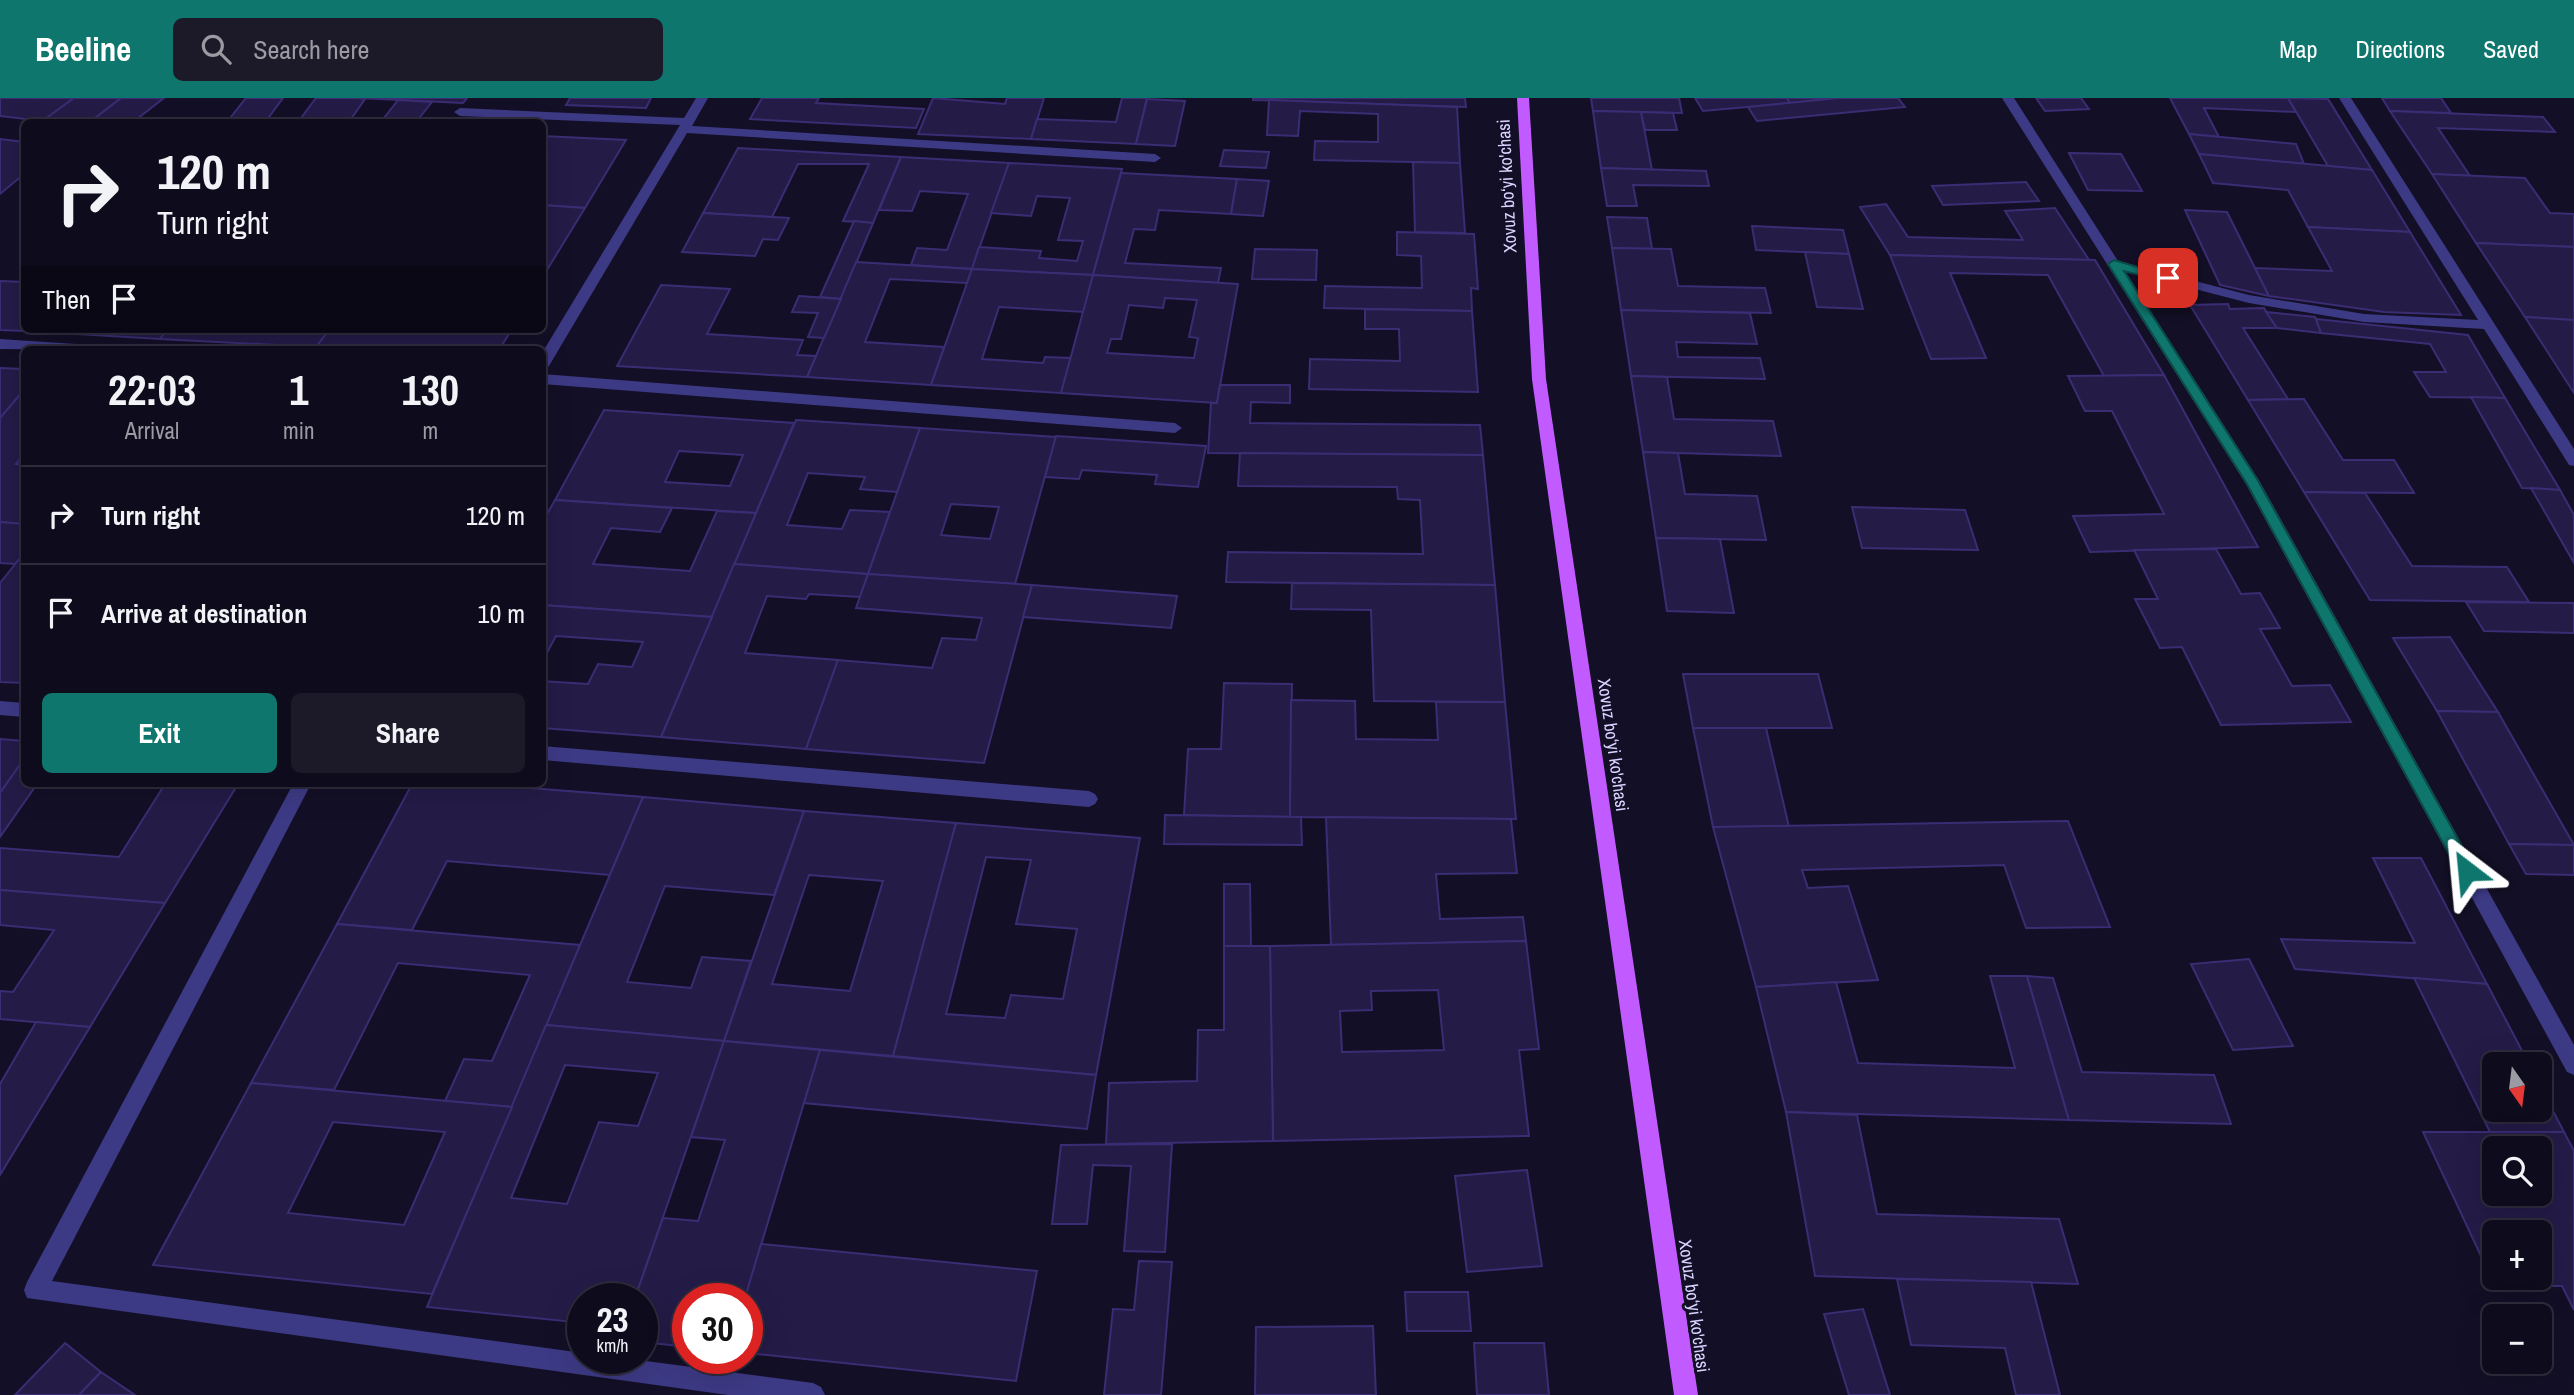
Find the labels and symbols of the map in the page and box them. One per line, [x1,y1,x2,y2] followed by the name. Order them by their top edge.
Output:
[1491,119,1522,253] street label: Xovuz bo‘yi ko'chasi
[2138,248,2198,308] pin
[1592,677,1635,813] street label: Xovuz bo‘yi ko'chasi
[2430,834,2504,908] position arrow
[2482,1052,2552,1122] north arrow
[1673,1238,1716,1374] street label: Xovuz bo‘yi ko'chasi
[672,1283,763,1374] speed limit sign: 30

